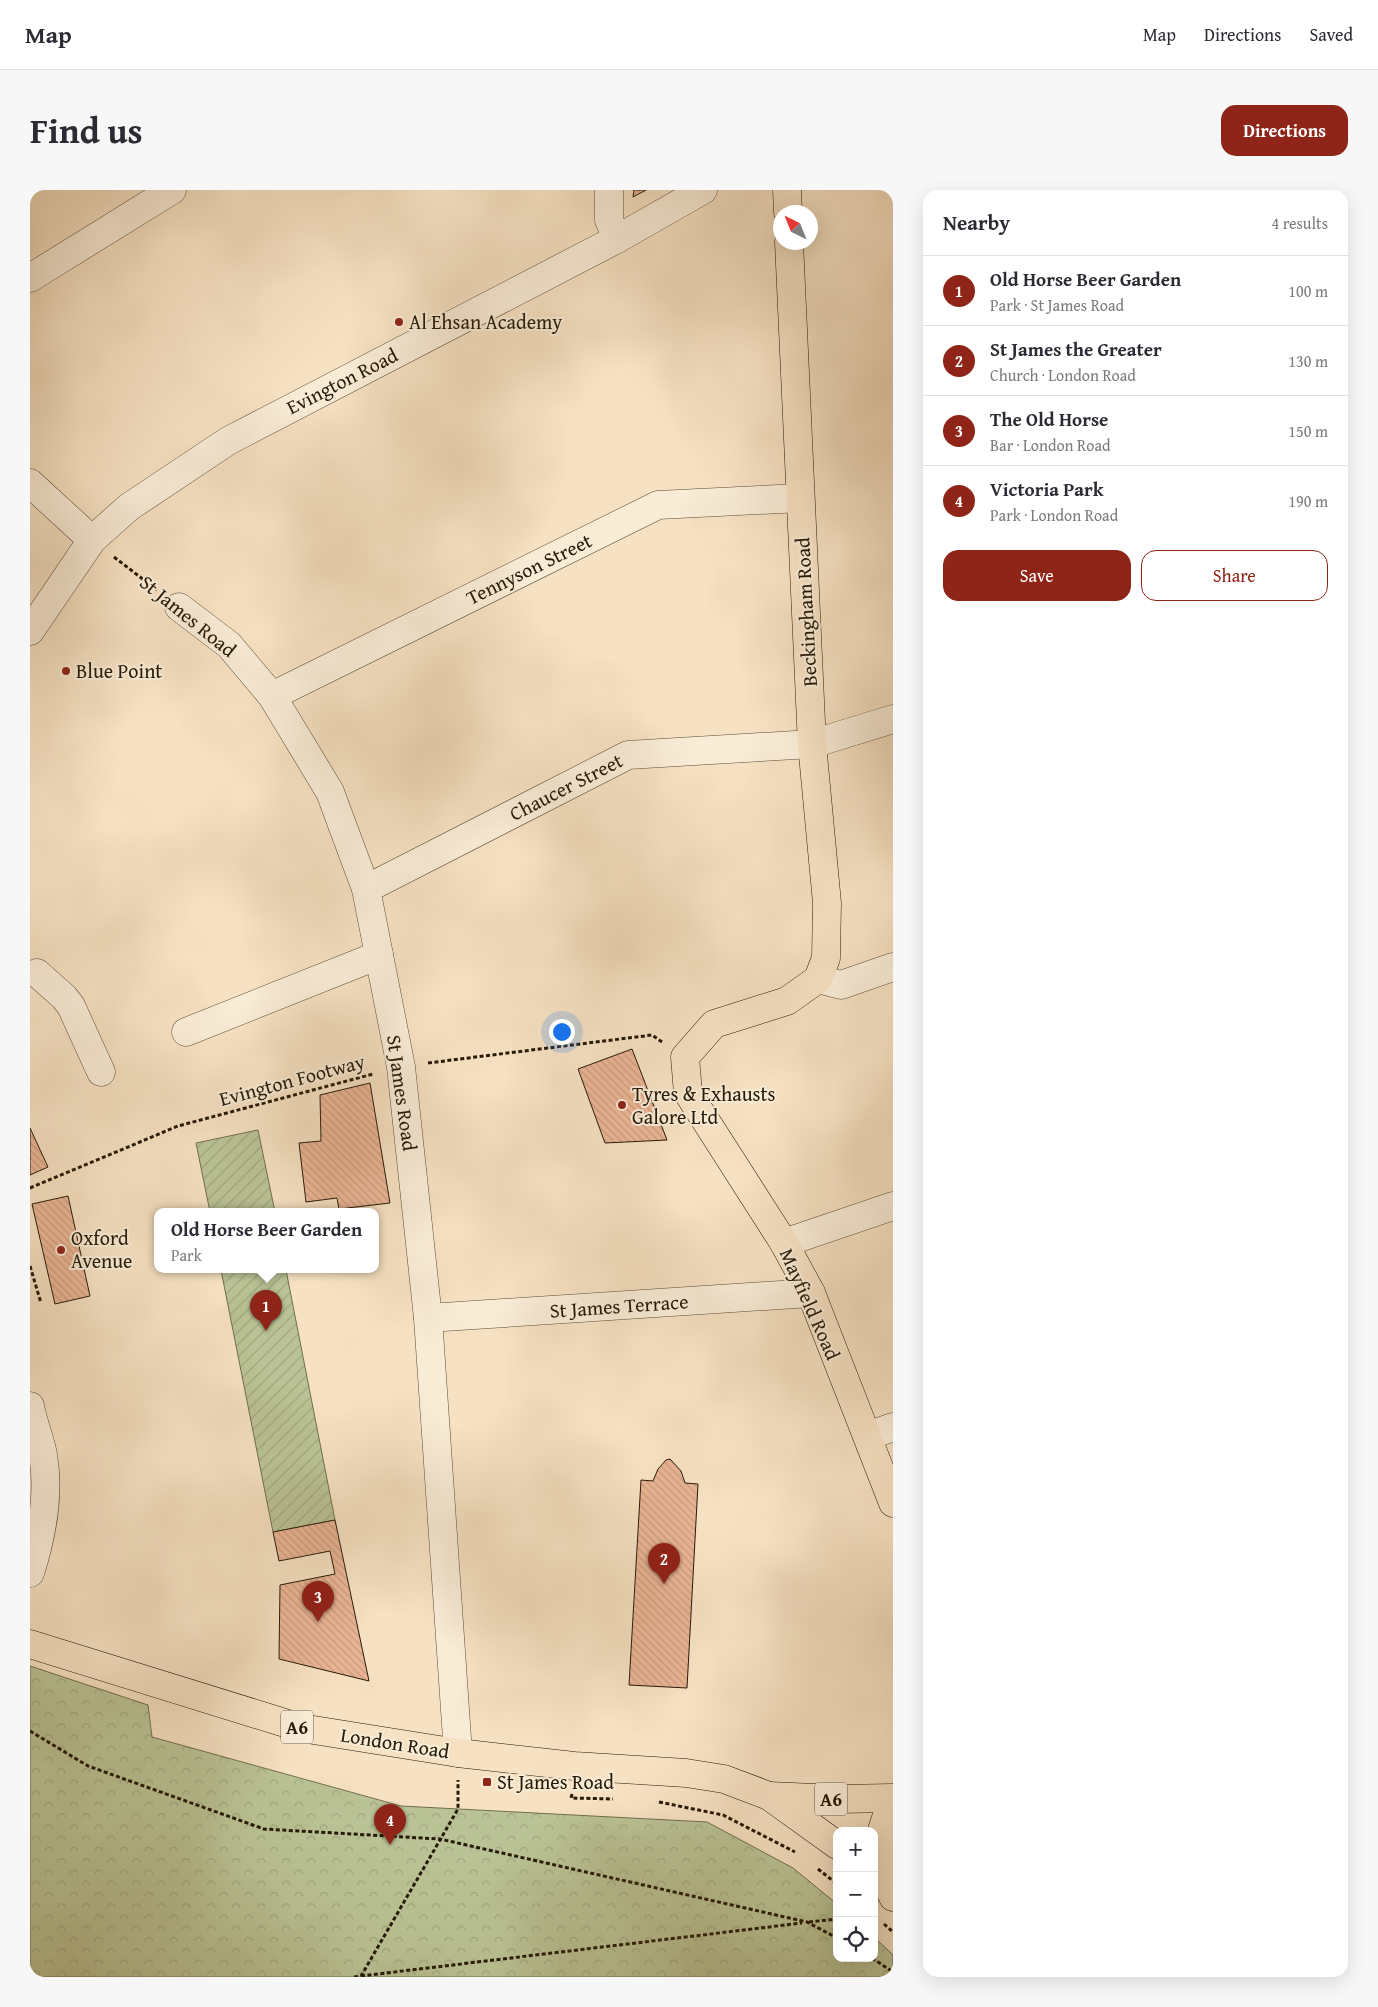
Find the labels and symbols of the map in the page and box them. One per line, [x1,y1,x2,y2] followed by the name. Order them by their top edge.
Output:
[773,205,818,250] north arrow
[409,307,562,336] place label: Al Ehsan Academy
[393,316,405,328] marker: Al Ehsan Academy
[281,340,403,421] street label: Evington Road
[461,526,597,612] street label: Tennyson Street
[787,536,824,687] street label: Beckingham Road
[134,568,243,664] street label: St James Road
[76,656,162,685] place label: Blue Point
[60,665,72,677] marker: Blue Point
[504,746,628,828] street label: Chaucer Street
[549,1019,575,1045] your location
[380,1033,425,1153] street label: St James Road
[216,1046,368,1113] street label: Evington Footway
[632,1079,776,1131] place label: Tyres & Exhausts Galore Ltd
[616,1099,628,1111] marker: Tyres & Exhausts Galore Ltd
[71,1223,132,1275] place label: Oxford Avenue
[773,1243,848,1365] street label: Mayfield Road
[55,1244,67,1256] marker: Oxford Avenue
[549,1286,689,1325] street label: St James Terrace
[250,1290,282,1331] pin: 1
[648,1543,680,1584] pin: 2
[302,1581,334,1622] pin: 3
[281,1710,313,1744] road number: A6
[339,1720,452,1765] street label: London Road
[497,1767,614,1796] place label: St James Road
[481,1776,493,1788] marker: St James Road
[815,1782,847,1816] road number: A6
[374,1804,406,1845] pin: 4

